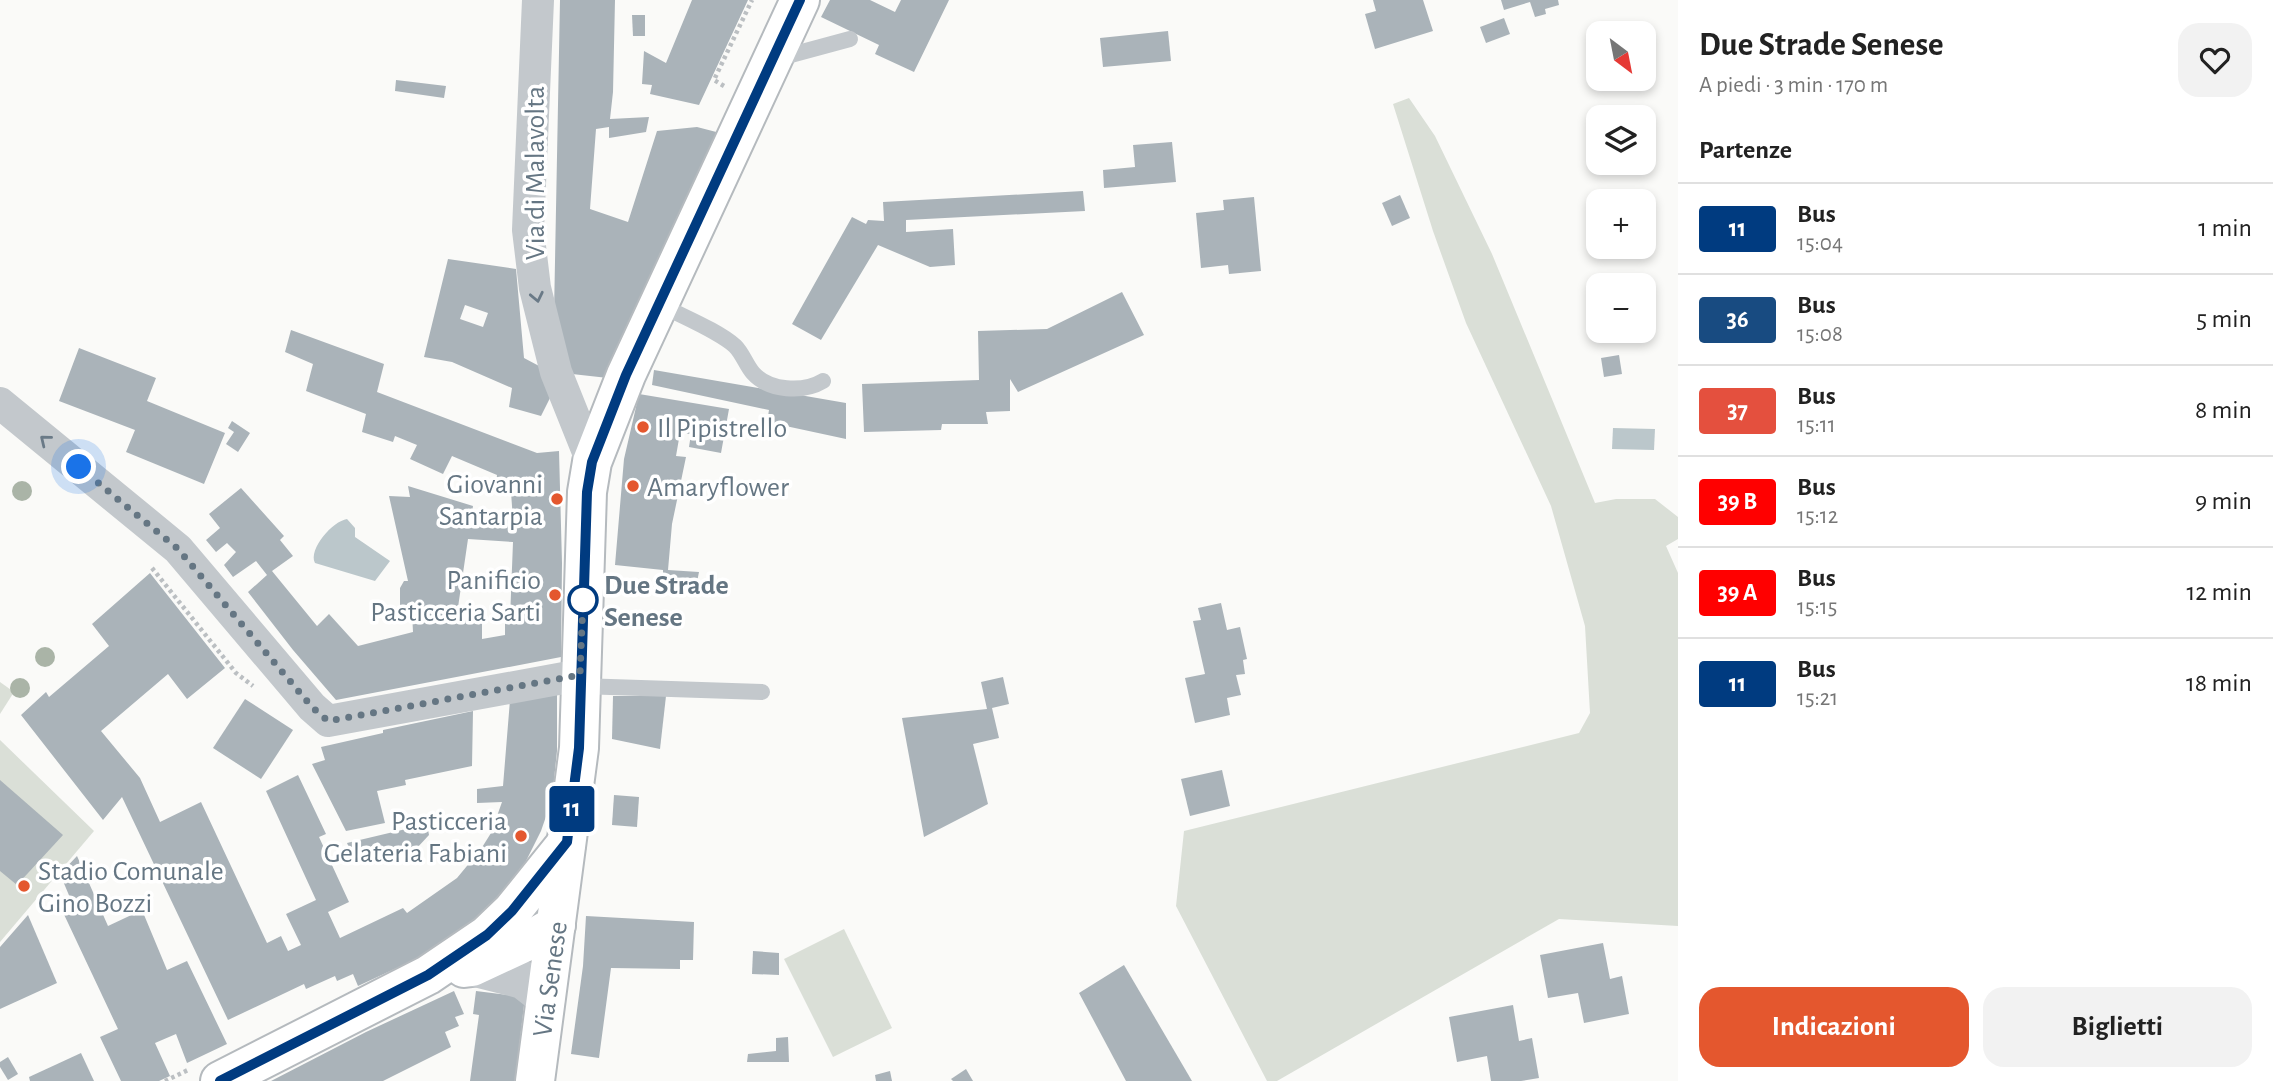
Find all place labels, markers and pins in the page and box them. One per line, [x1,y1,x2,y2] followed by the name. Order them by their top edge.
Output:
[657,415,787,443] place label: Il Pipistrello
[635,419,651,435] marker: Il Pipistrello
[439,471,543,531] place label: Giovanni Santarpia
[647,474,789,502] place label: Amaryflower
[625,478,641,494] marker: Amaryflower
[549,491,565,507] marker: Giovanni Santarpia
[370,567,541,627] place label: Panificio Pasticceria Sarti
[604,572,729,632] place label: Due Strade Senese
[568,585,598,615] marker: Due Strade Senese
[547,587,563,603] marker: Panificio Pasticceria Sarti
[324,808,507,868] place label: Pasticceria Gelateria Fabiani
[513,828,529,844] marker: Pasticceria Gelateria Fabiani
[38,858,224,918] place label: Stadio Comunale Gino Bozzi
[16,878,32,894] marker: Stadio Comunale Gino Bozzi

